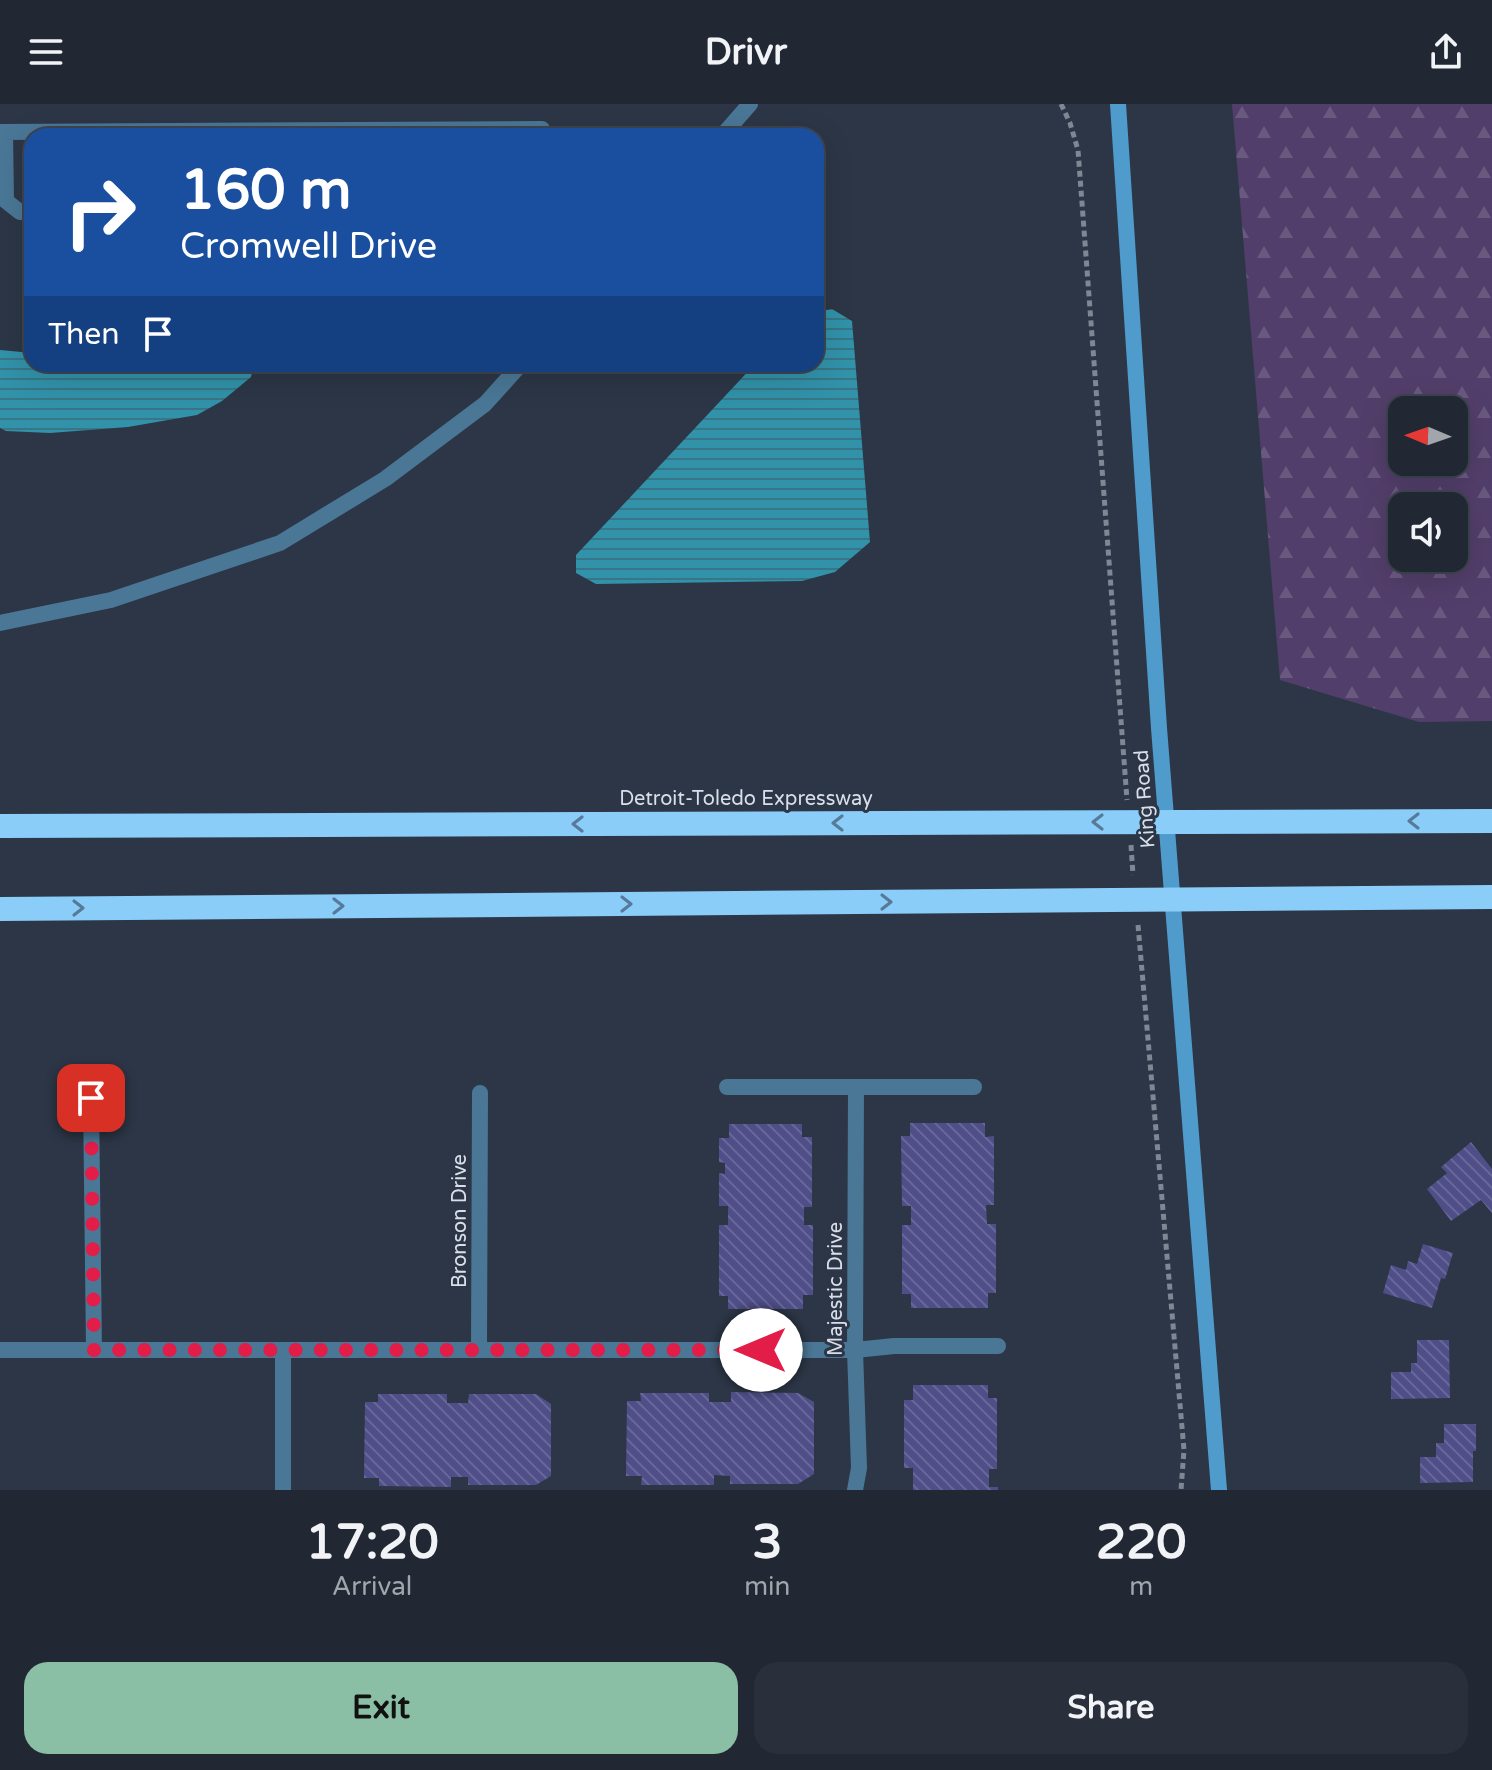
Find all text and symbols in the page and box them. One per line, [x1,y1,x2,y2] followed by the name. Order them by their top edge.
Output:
[24,30,68,74] icon: menu
[1424,30,1468,74] icon: share
[705,31,787,74] text: Drivr
[180,157,351,224] text: 160 m
[48,160,152,264] icon: right
[180,225,437,268] text: Cromwell Drive
[136,312,180,356] icon: arrive
[48,316,120,353] text: Then
[1388,396,1468,476] north arrow
[1388,396,1468,572] map controls
[1388,492,1468,572] button: sound
[1130,749,1160,849] street label: King Road
[619,787,873,811] street label: Detroit-Toledo Expressway
[1407,812,1420,830] one-way arrow
[1091,813,1104,831] one-way arrow
[831,814,844,832] one-way arrow
[571,815,584,833] one-way arrow
[880,893,893,911] one-way arrow
[620,895,633,913] one-way arrow
[332,897,345,915] one-way arrow
[72,899,85,917] one-way arrow
[57,1064,125,1132] pin
[69,1076,113,1120] icon: arrive
[448,1154,472,1288] street label: Bronson Drive
[824,1222,848,1356] street label: Majestic Drive
[719,1308,803,1392] position arrow
[306,1514,439,1572] text: 17:20
[752,1514,782,1572] text: 3
[1096,1514,1186,1572] text: 220
[332,1571,412,1602] text: Arrival
[744,1571,790,1602] text: min
[1129,1571,1153,1602] text: m
[24,1662,738,1754] button: Exit
[754,1662,1468,1754] button: Share

